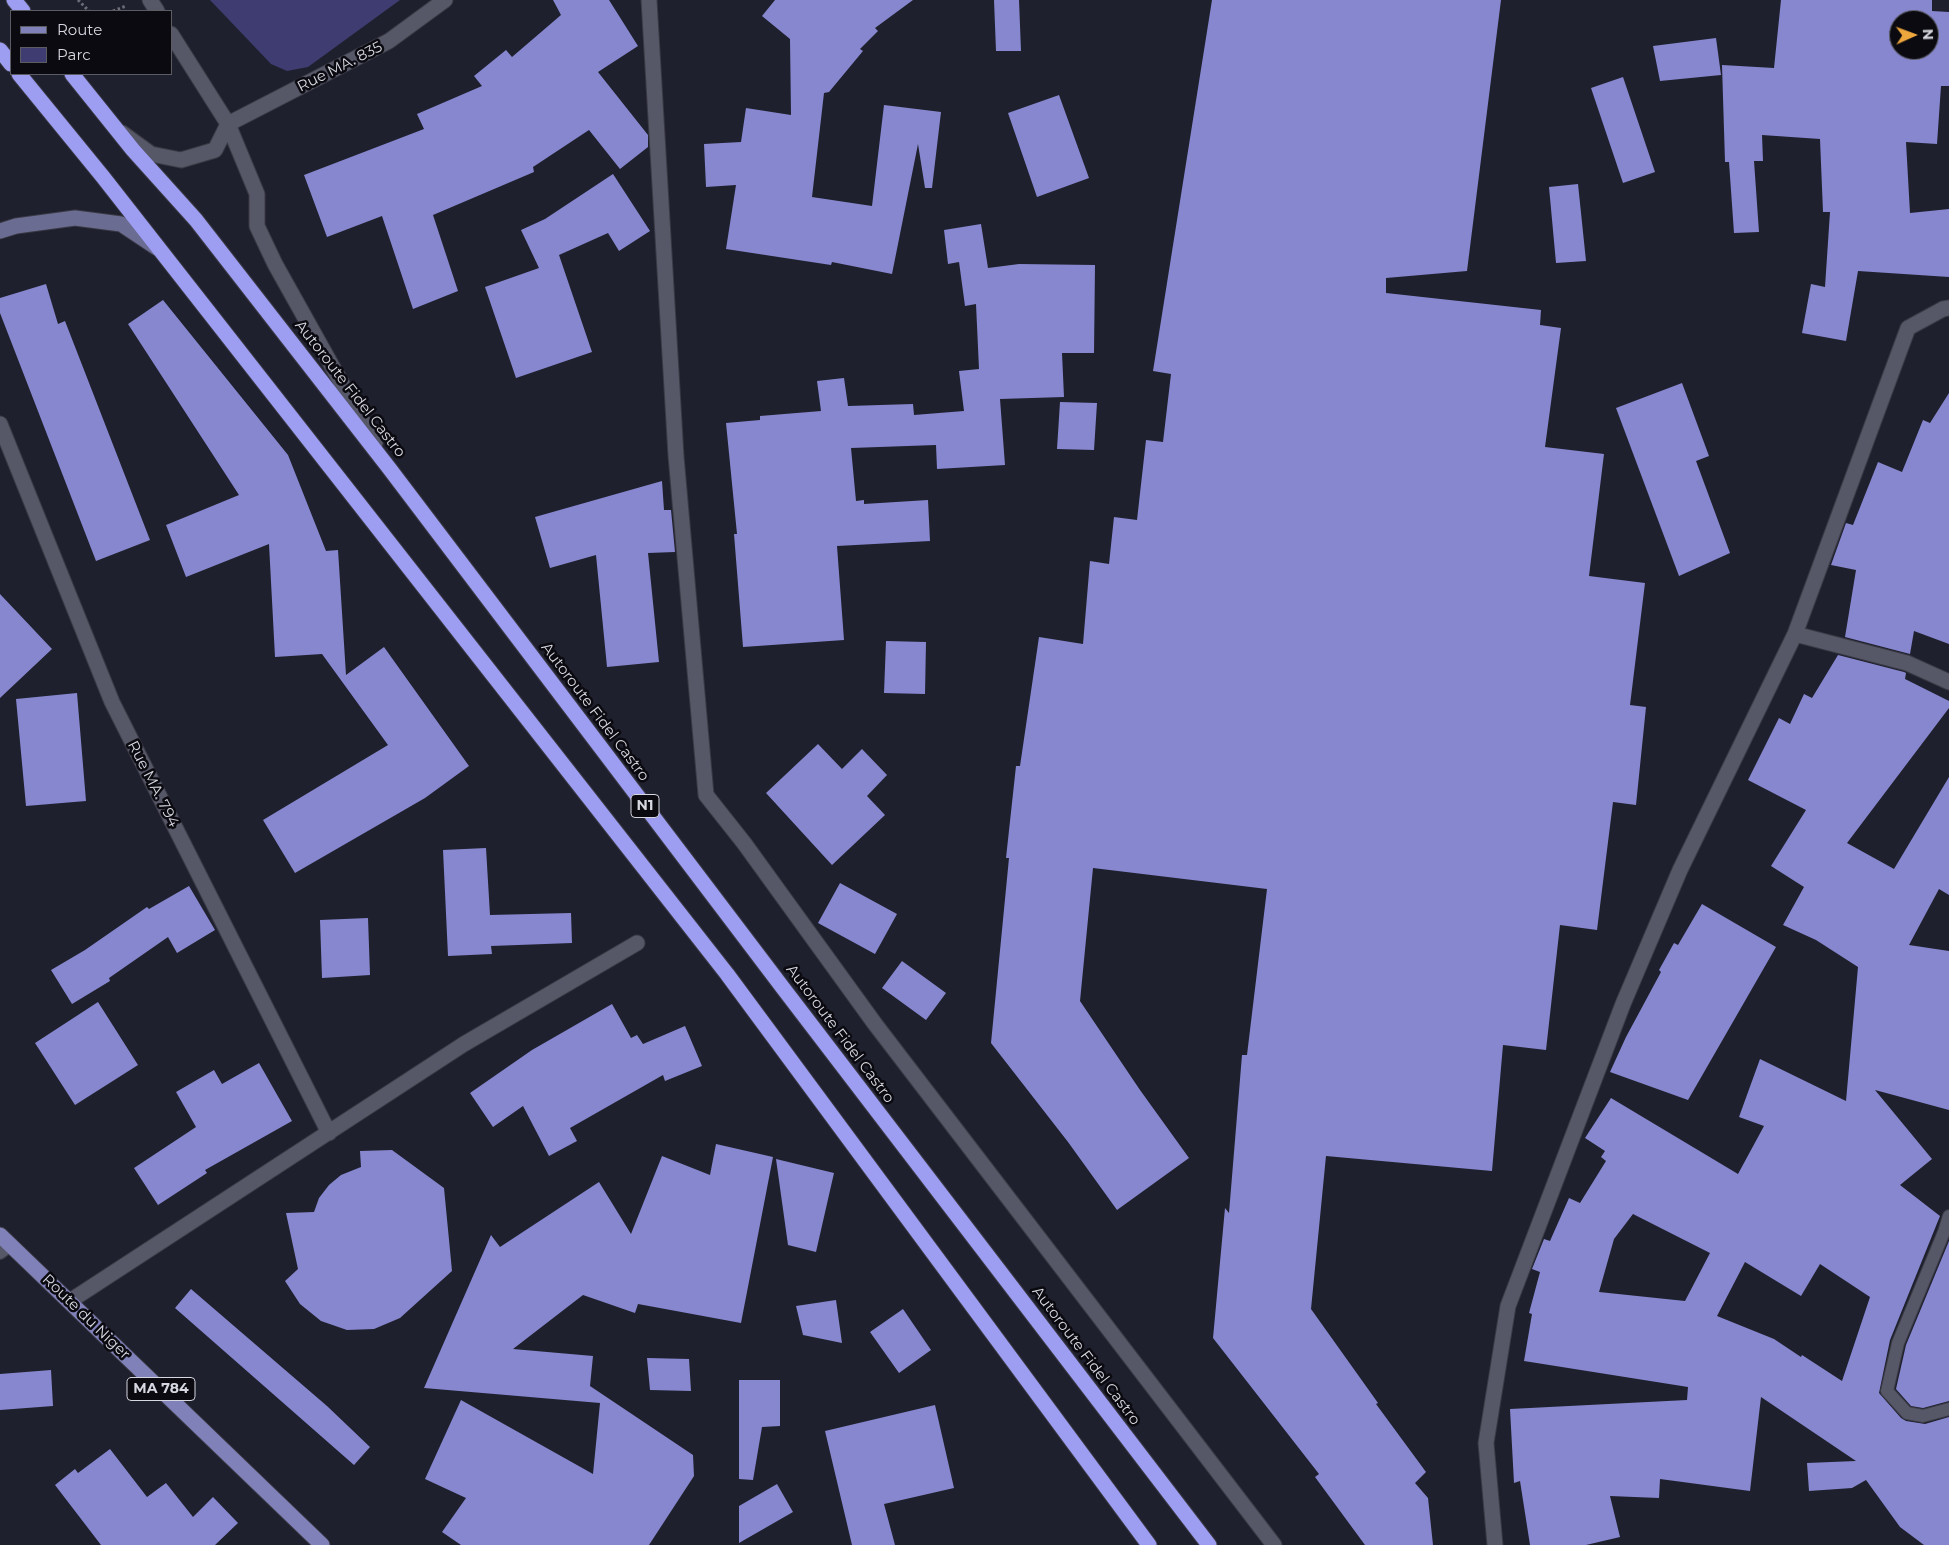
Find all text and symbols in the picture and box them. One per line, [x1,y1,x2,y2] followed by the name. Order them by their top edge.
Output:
[10,10,172,75] legend
[1889,10,1939,60] north arrow
[57,20,102,39] text: Route
[1919,29,1937,40] text: N
[294,38,386,96] street label: Rue MA. 835
[57,45,91,64] text: Parc
[291,317,409,461] street label: Autoroute Fidel Castro
[537,639,653,785] street label: Autoroute Fidel Castro
[124,738,182,830] street label: Rue MA. 794
[631,794,659,818] road number: N1
[782,961,898,1107] street label: Autoroute Fidel Castro
[38,1271,134,1363] street label: Route du Niger
[1028,1283,1144,1429] street label: Autoroute Fidel Castro
[127,1378,195,1400] road number: MA 784

